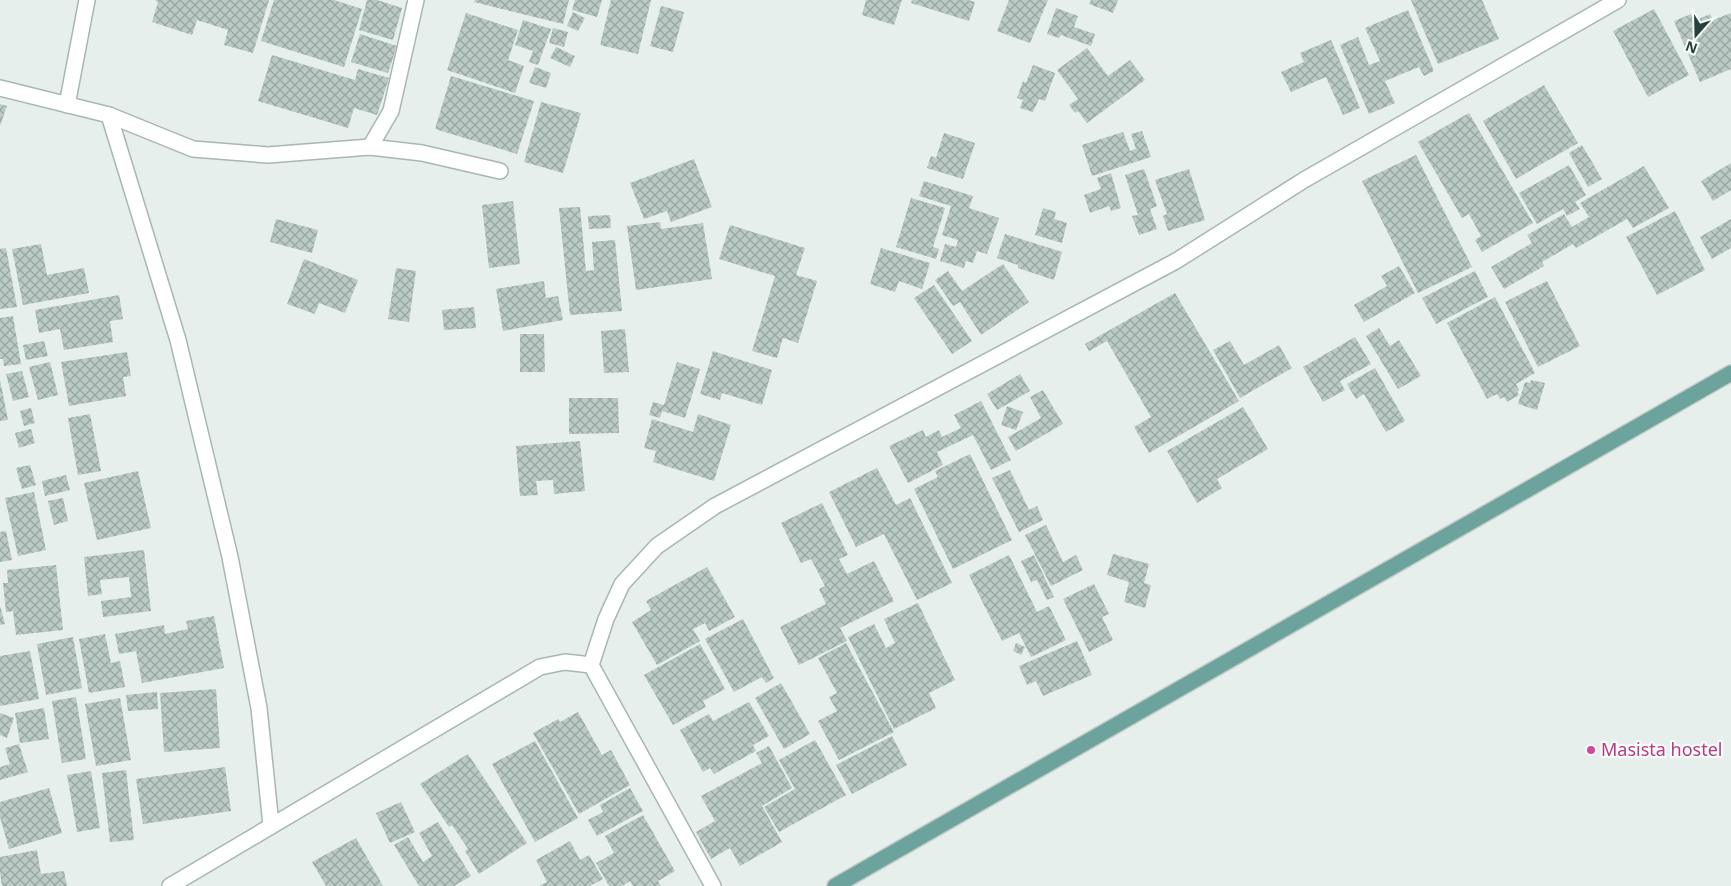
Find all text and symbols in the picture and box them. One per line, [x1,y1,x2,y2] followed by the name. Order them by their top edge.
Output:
[1671,10,1721,60] north arrow
[1683,37,1700,59] text: N
[1601,737,1723,761] place label: Masista hostel
[1585,744,1597,756] marker: Masista hostel

